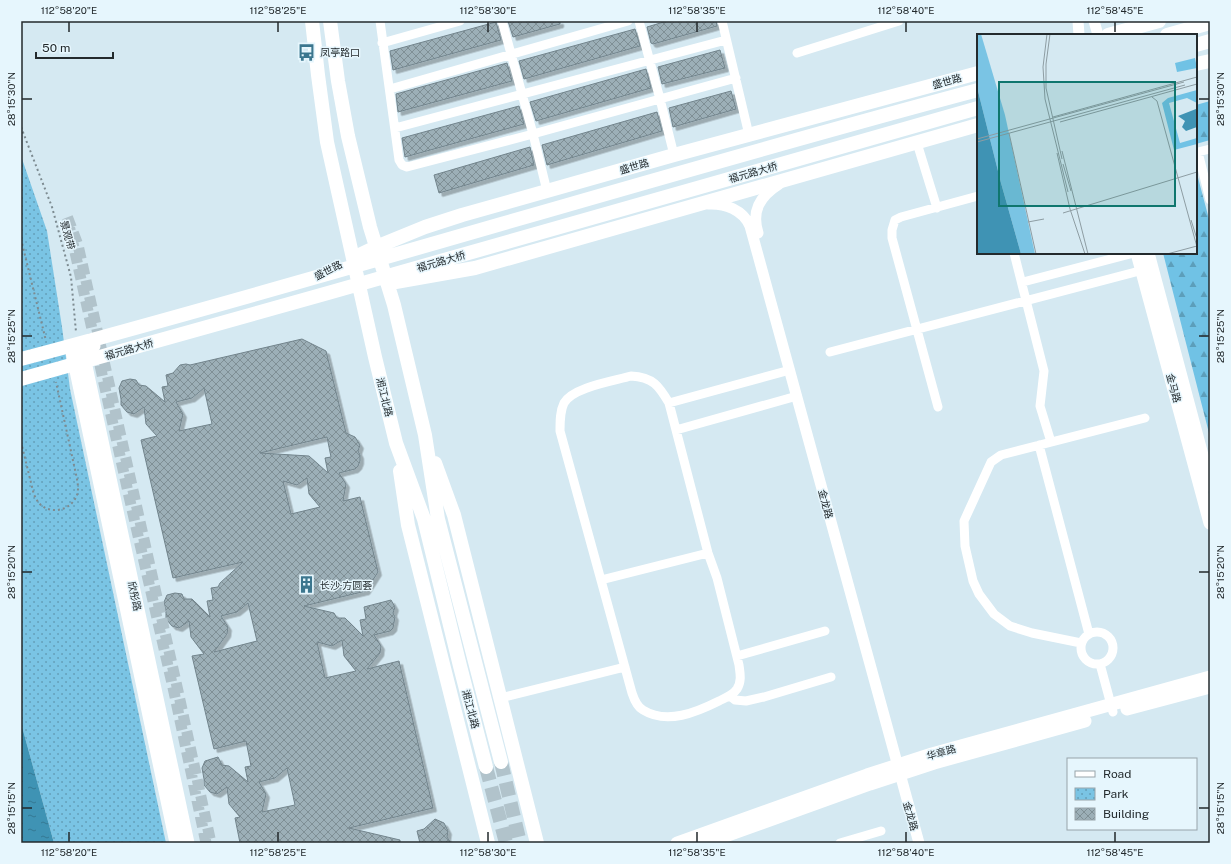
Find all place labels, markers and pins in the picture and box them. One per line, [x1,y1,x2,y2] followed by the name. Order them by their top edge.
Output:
[297,42,317,62] bus stop icon: 凤亭路口
[320,46,360,58] place label: 凤亭路口
[297,575,317,595] building icon: 长沙·方圆荟
[320,579,372,591] place label: 长沙·方圆荟

